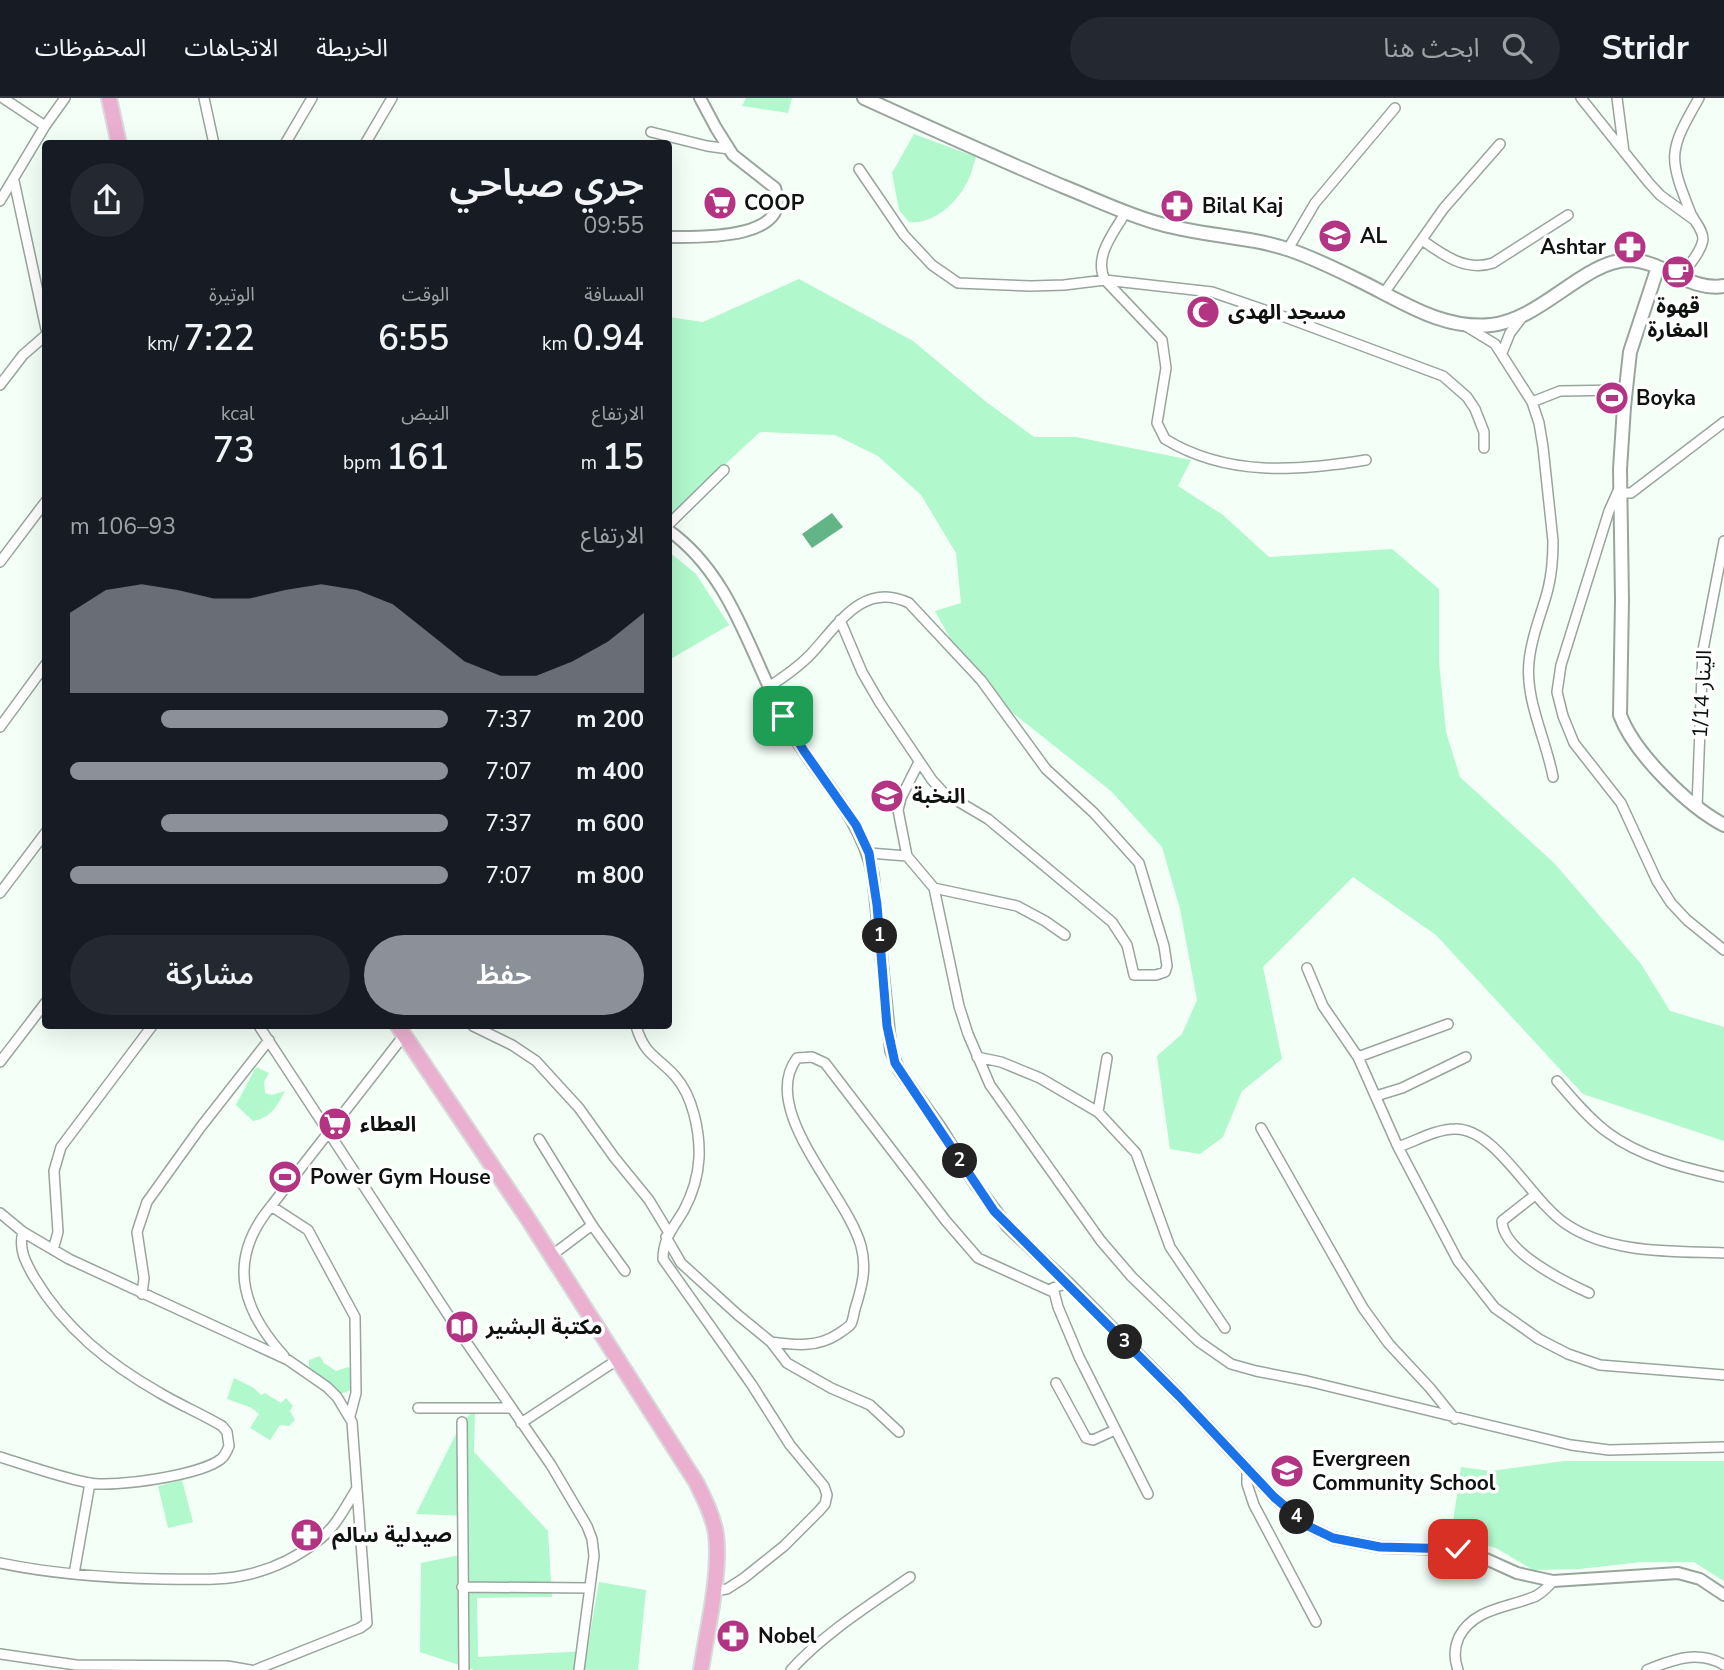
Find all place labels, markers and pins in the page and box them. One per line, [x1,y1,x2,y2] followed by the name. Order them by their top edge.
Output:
[701,184,739,222] supermarket icon: COOP
[1158,187,1196,225] pharmacy icon: Bilal Kaj
[744,189,805,217] place label: COOP
[1202,192,1283,220] place label: Bilal Kaj
[1316,217,1354,255] school or university icon: AL
[1360,222,1388,250] place label: AL
[1611,228,1649,266] pharmacy icon: Ashtar
[1540,233,1607,261] place label: Ashtar
[1659,253,1697,291] cafe icon: قهوة المغارة
[1648,292,1708,344] place label: قهوة المغارة
[1184,293,1222,331] mosque icon: مسجد الهدى
[1228,298,1346,326] place label: مسجد الهدى
[1593,379,1631,417] sports icon: Boyka
[1636,384,1696,412] place label: Boyka
[753,686,813,746] pin
[868,777,906,815] school or university icon: النخبة
[912,782,966,810] place label: النخبة
[862,918,898,954] pin: 1
[316,1105,354,1143] supermarket icon: العطاء
[360,1110,416,1138] place label: العطاء
[942,1144,978,1178] pin: 2
[266,1158,304,1196] sports icon: Power Gym House
[310,1163,491,1191] place label: Power Gym House
[443,1308,481,1346] library icon: مكتبة البشير
[485,1313,602,1341] place label: مكتبة البشير
[1108,1324,1142,1360] pin: 3
[1312,1445,1496,1497] place label: Evergreen Community School
[1268,1452,1306,1490] school or university icon: Evergreen Community School
[1280,1500,1314,1534] pin: 4
[288,1516,326,1554] pharmacy icon: صيدلية سالم
[1428,1519,1488,1579] pin
[332,1521,452,1550] place label: صيدلية سالم
[714,1617,752,1655] pharmacy icon: Nobel
[758,1622,817,1650] place label: Nobel

